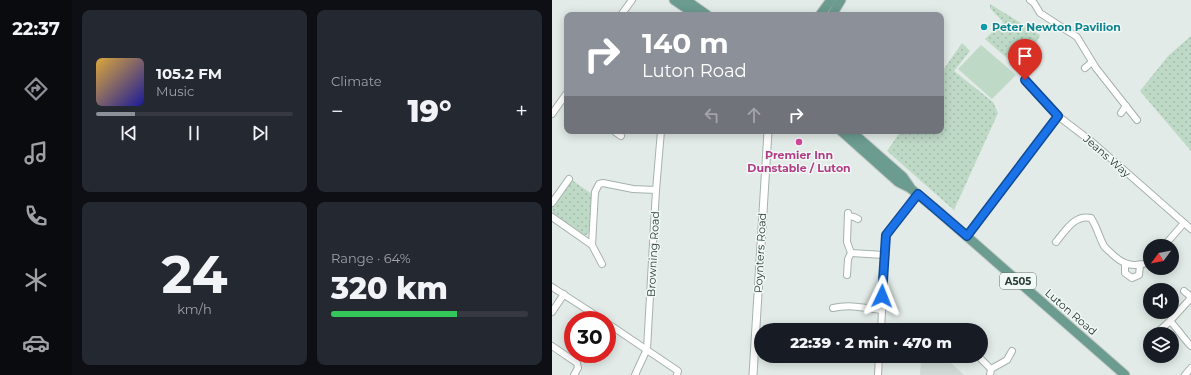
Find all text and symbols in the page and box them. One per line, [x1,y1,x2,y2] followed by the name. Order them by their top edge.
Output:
[12,18,60,40] text: 22:37
[992,20,1121,34] place label: Peter Newton Pavilion
[979,22,989,32] marker: Peter Newton Pavilion
[642,26,729,60] text: 140 m
[576,28,628,80] icon: right
[1008,39,1042,80] pin
[1014,45,1036,67] icon: arrive
[642,60,747,82] text: Luton Road
[156,64,222,83] text: 105.2 FM
[331,73,382,89] text: Climate
[22,75,50,103] icon: directions
[156,83,194,99] text: Music
[407,93,452,130] text: 19°
[331,98,344,125] text: −
[515,98,528,125] text: +
[701,104,723,126] icon: left
[743,104,765,126] icon: ahead
[785,104,807,126] icon: right
[118,122,140,144] icon: previous
[183,122,205,144] icon: pause
[249,122,271,144] icon: next
[1080,131,1134,180] street label: Jeans Way
[794,137,804,147] marker: Premier Inn Dunstable / Luton
[22,139,50,167] icon: music
[747,148,851,175] place label: Premier Inn Dunstable / Luton
[22,202,50,230] icon: phone
[644,211,662,297] street label: Browning Road
[751,213,769,293] street label: Poynters Road
[1143,239,1179,275] north arrow
[1143,239,1179,363] map controls
[162,243,227,306] text: 24
[331,250,411,266] text: Range · 64%
[22,266,50,294] icon: climate
[331,270,448,307] text: 320 km
[1000,273,1036,289] road number: A505
[861,275,903,317] position arrow
[1143,283,1179,319] button: sound
[1042,286,1100,338] street label: Luton Road
[177,301,212,317] text: km/h
[564,311,616,363] speed limit sign: 30
[1143,327,1179,363] button: layers
[22,329,50,357] icon: car
[790,333,952,352] text: 22:39 · 2 min · 470 m

